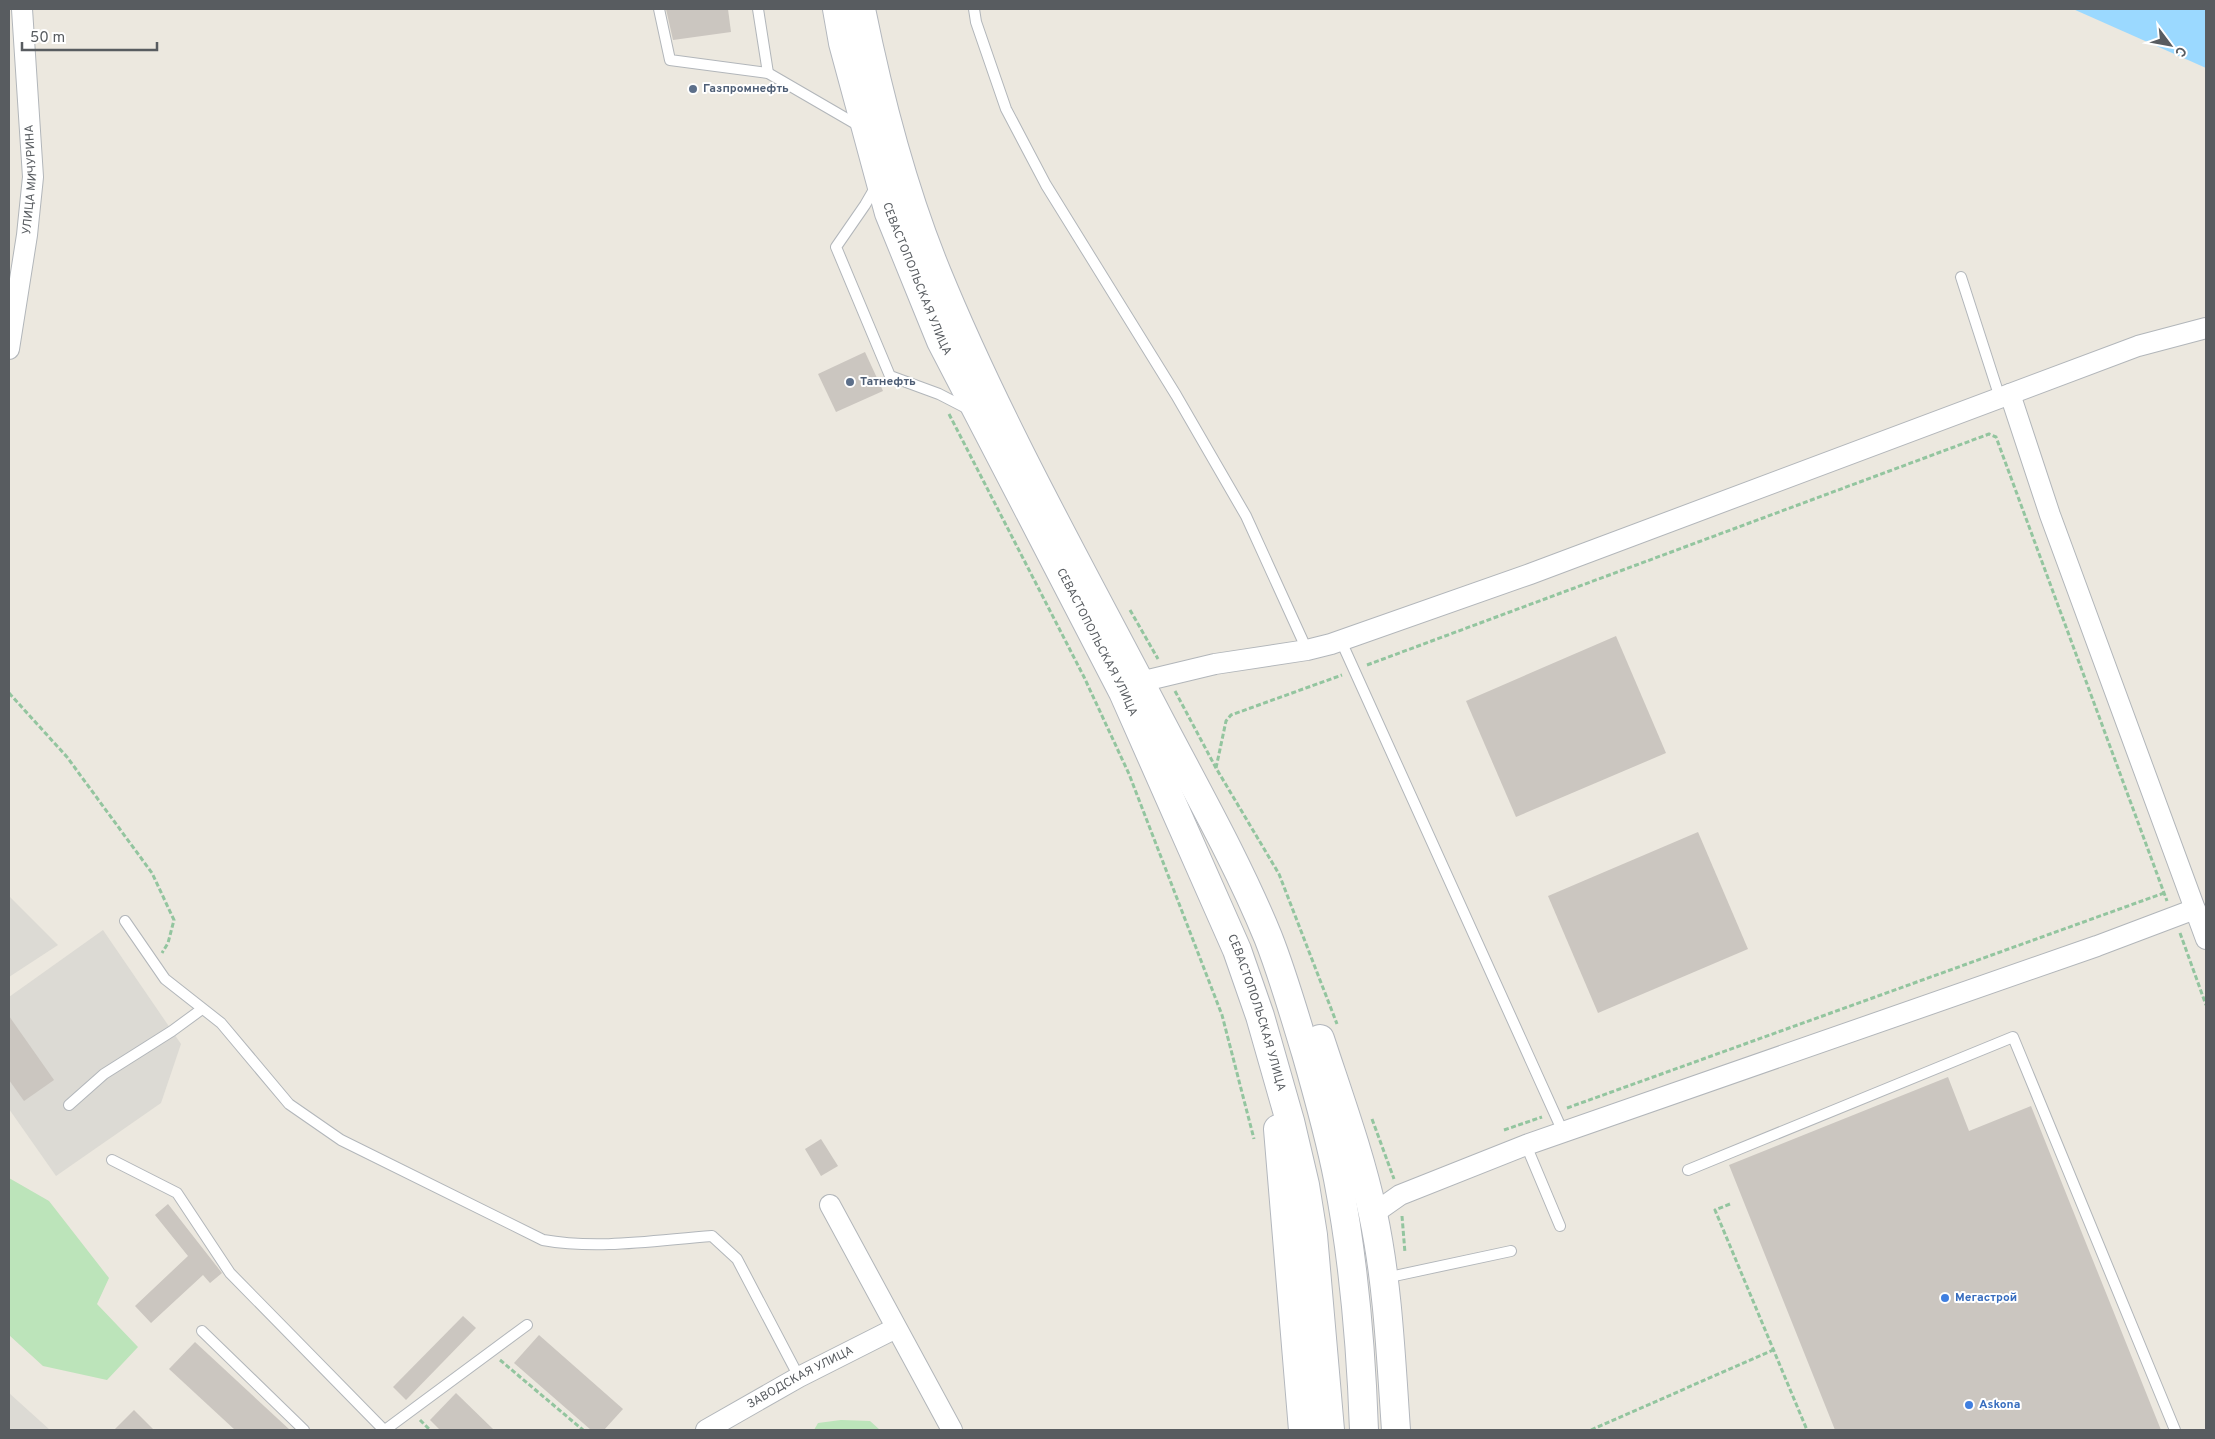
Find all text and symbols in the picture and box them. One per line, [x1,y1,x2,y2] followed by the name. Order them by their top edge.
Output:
[22,20,158,52] scale bar
[2145,20,2195,70] north arrow
[30,29,65,48] text: 50 m
[2170,43,2189,59] text: С
[703,81,789,97] place label: Газпромнефть
[687,83,699,95] marker: Газпромнефть
[19,124,41,235] street label: УЛИЦА МИЧУРИНА
[878,201,955,358] street label: СЕВАСТОПОЛЬСКАЯ УЛИЦА
[860,374,916,390] place label: Татнефть
[844,376,856,388] marker: Татнефть
[1052,566,1141,719] street label: СЕВАСТОПОЛЬСКАЯ УЛИЦА
[1223,932,1289,1093] street label: СЕВАСТОПОЛЬСКАЯ УЛИЦА
[1955,1290,2017,1306] place label: Мегастрой
[1939,1292,1951,1304] marker: Мегастрой
[744,1343,856,1413] street label: ЗАВОДСКАЯ УЛИЦА
[1979,1397,2020,1413] place label: Askona
[1963,1399,1975,1411] marker: Askona

